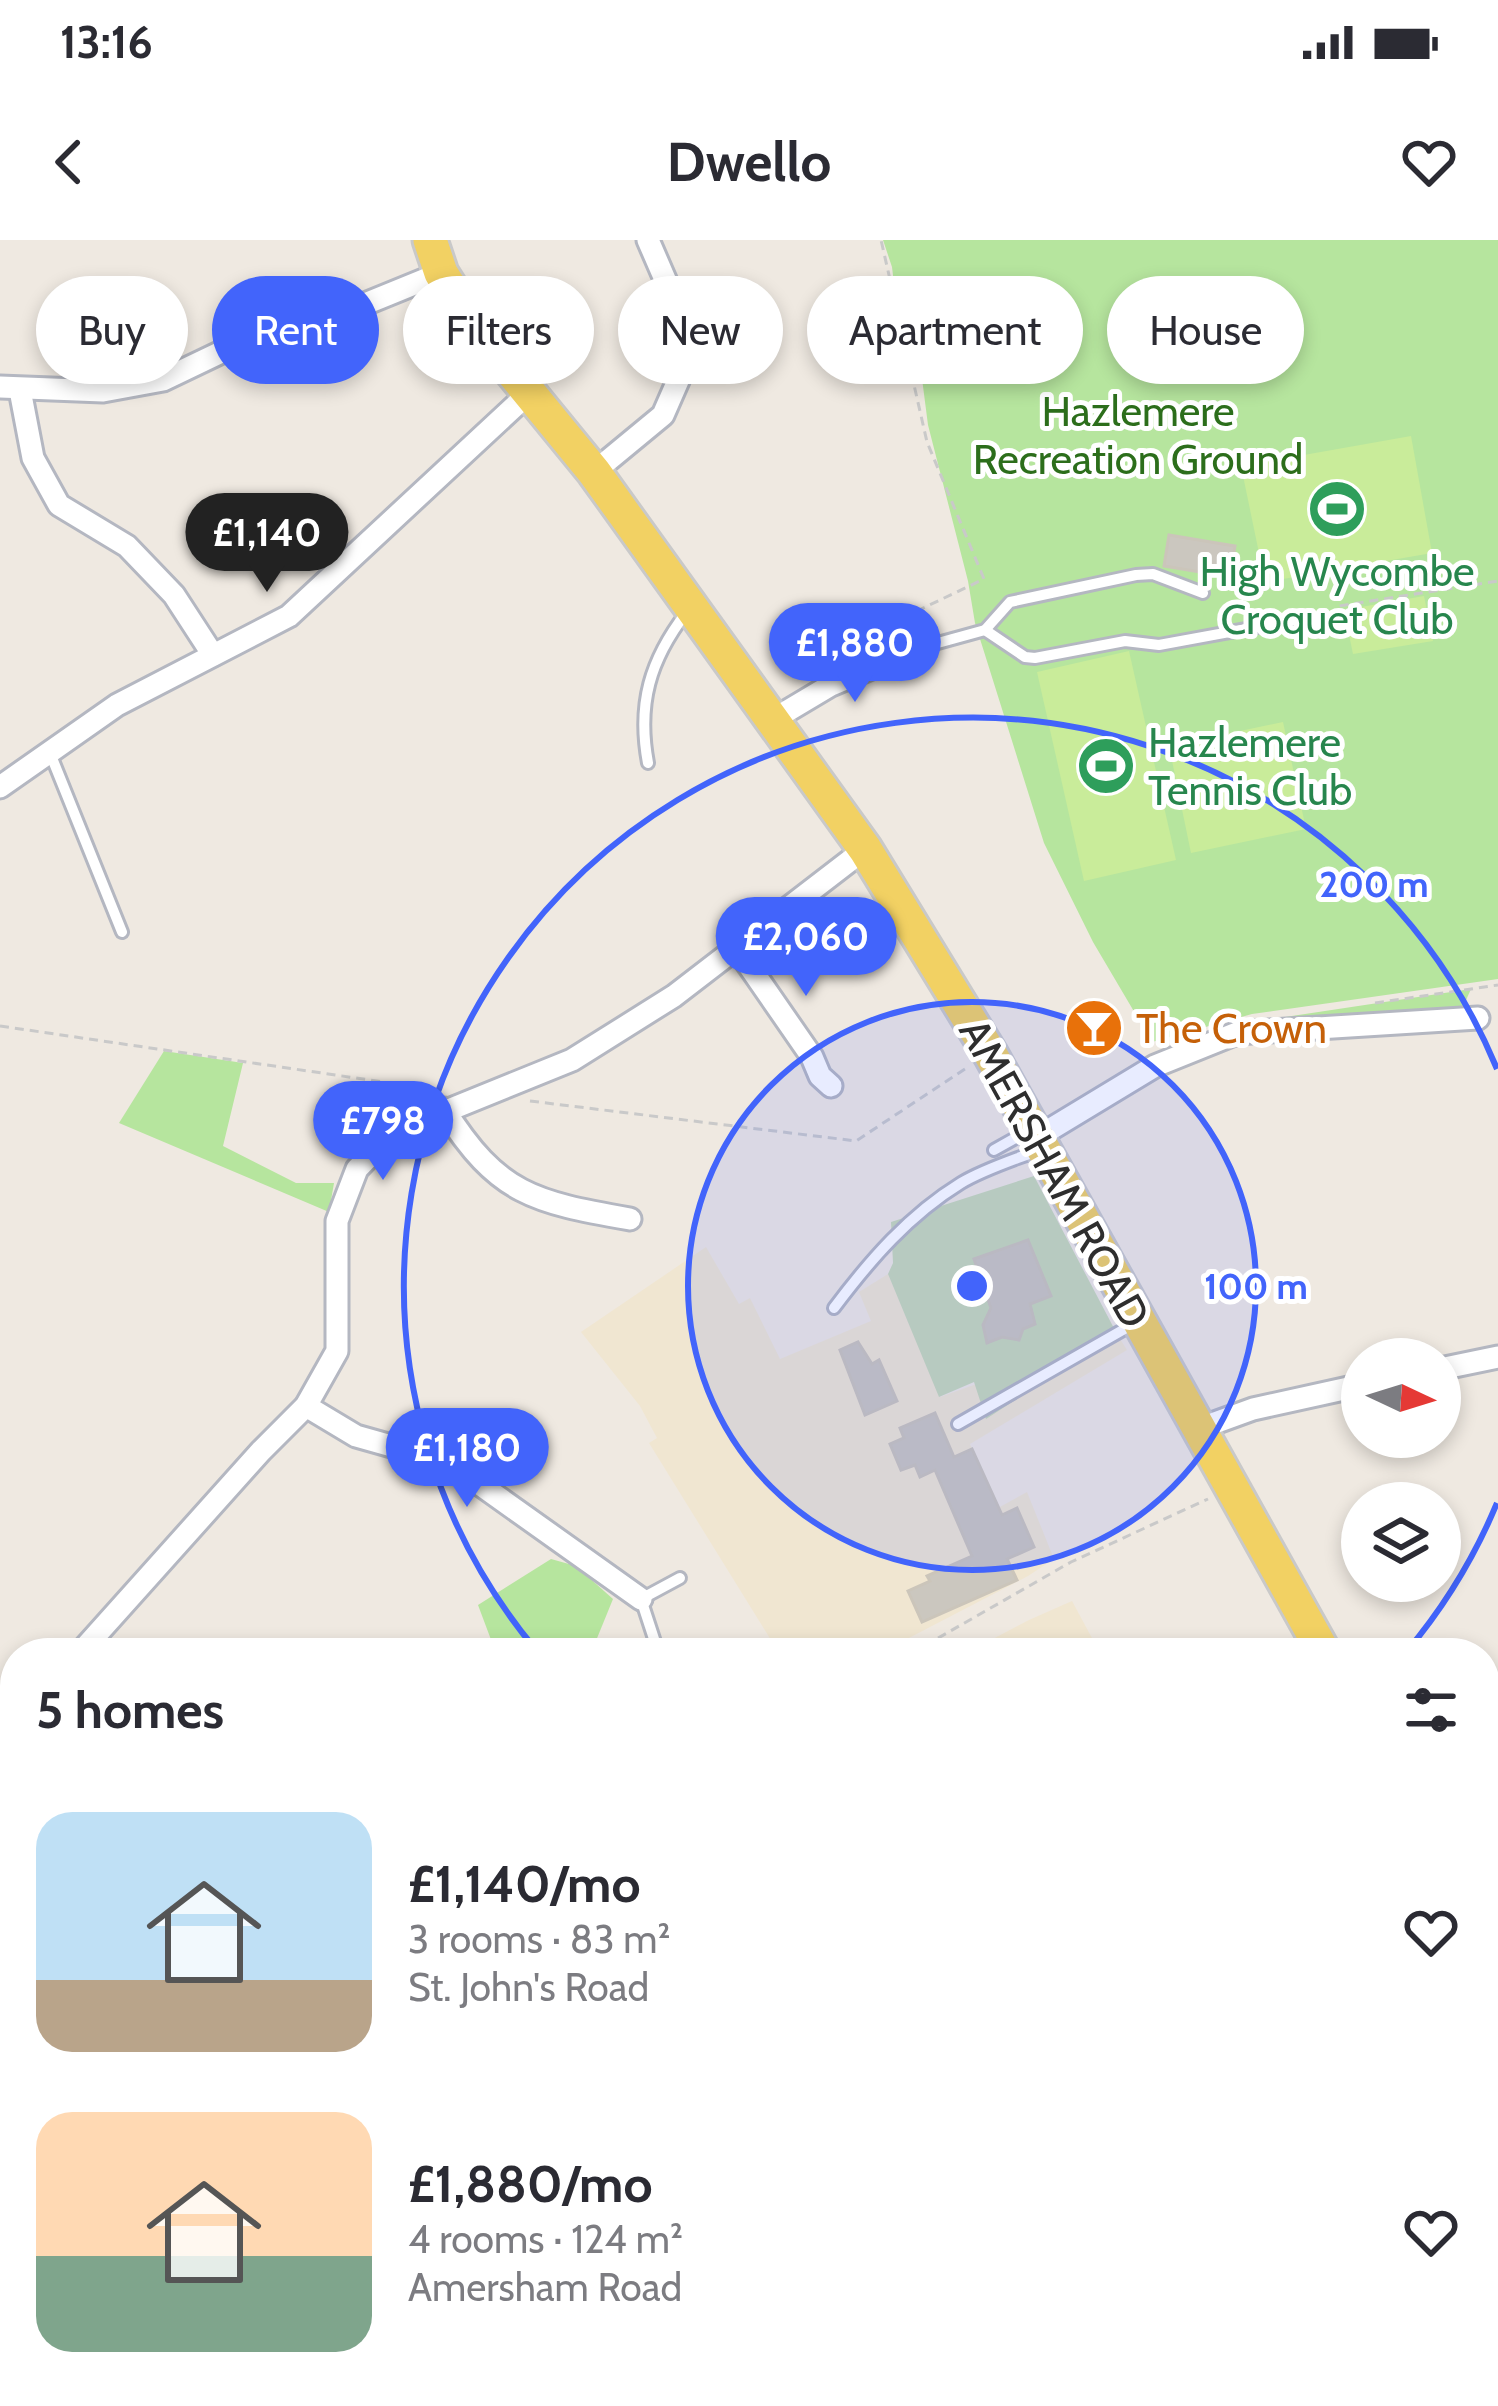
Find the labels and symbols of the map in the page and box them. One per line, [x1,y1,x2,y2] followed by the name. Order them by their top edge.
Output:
[973,385,1303,485] park label: Hazlemere Recreation Ground
[1306,478,1368,540] sports icon: High Wycombe Croquet Club
[169,493,365,595] pin: £1,140
[1199,545,1475,645] place label: High Wycombe Croquet Club
[757,603,953,705] pin: £1,880
[1148,716,1352,816] place label: Hazlemere Tennis Club
[1075,735,1137,797] sports icon: Hazlemere Tennis Club
[1319,862,1429,906] text: 200 m
[708,897,904,999] pin: £2,060
[1063,997,1125,1059] bar icon: The Crown
[1136,1002,1327,1054] place label: The Crown
[948,1009,1162,1337] street label: AMERSHAM ROAD
[312,1081,454,1183] pin: £798
[1204,1264,1308,1308] text: 100 m
[951,1265,993,1307] centre of rings
[1341,1338,1461,1458] north arrow
[369,1408,565,1510] pin: £1,180

